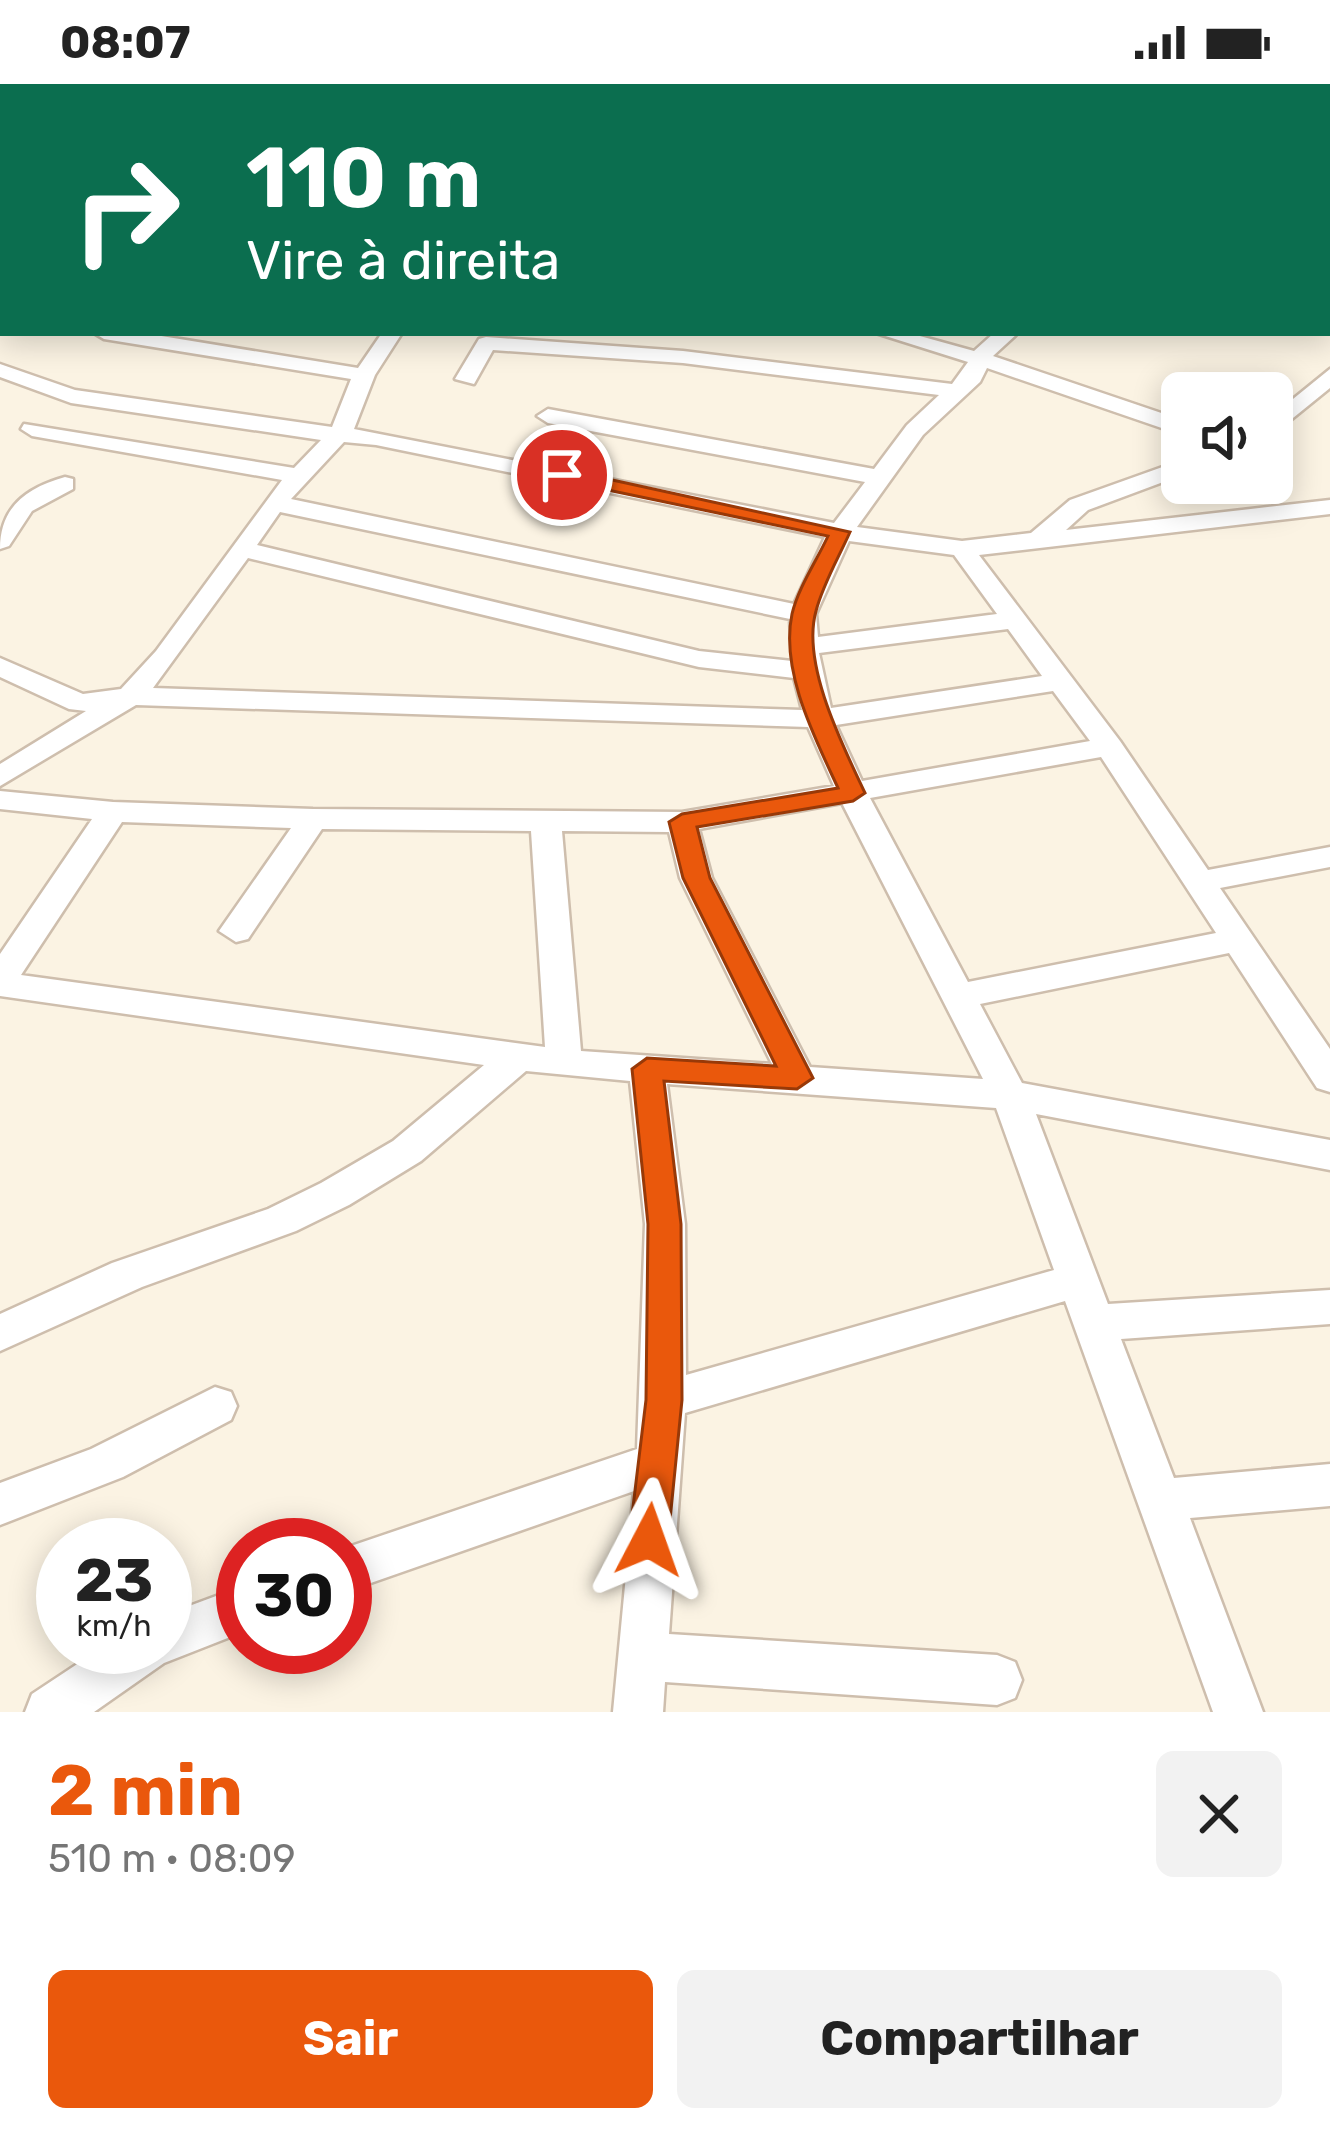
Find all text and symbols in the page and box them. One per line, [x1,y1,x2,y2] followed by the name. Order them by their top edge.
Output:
[60,16,191,69] text: 08:07
[246,128,481,228] text: 110 m
[48,132,204,288] icon: right
[246,229,560,293] text: Vire à direita
[1161,372,1293,504] map controls
[1161,372,1293,504] button: sound
[511,424,613,526] pin
[529,442,595,508] icon: arrive
[586,1477,712,1603] position arrow
[216,1518,372,1674] speed limit sign: 30
[75,1545,153,1616] text: 23
[77,1608,151,1644] text: km/h
[48,1748,243,1833] text: 2 min
[1156,1751,1282,1877] button: close
[48,1836,296,1882] text: 510 m · 08:09
[48,1970,653,2108] button: Sair
[677,1970,1282,2108] button: Compartilhar

